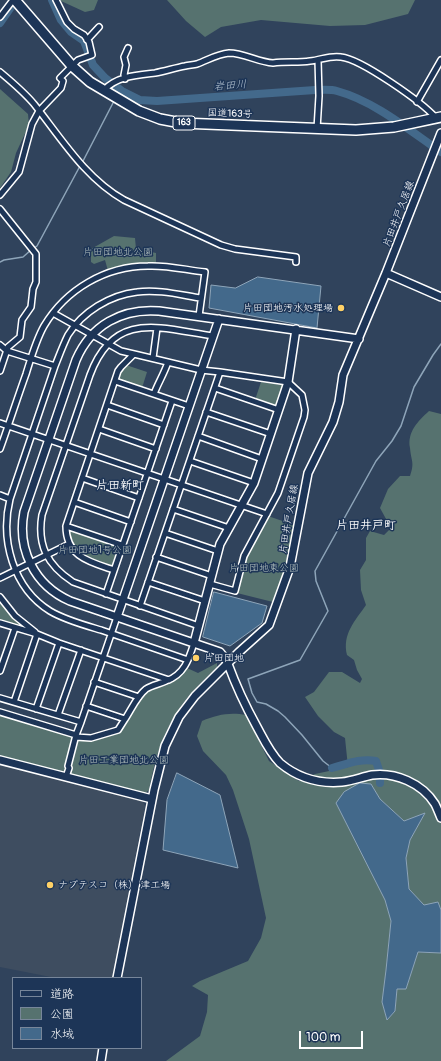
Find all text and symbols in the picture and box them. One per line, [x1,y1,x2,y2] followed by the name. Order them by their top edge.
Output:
[213,78,247,94] water label: 岩田川
[207,107,253,121] street label: 国道163号
[173,116,195,130] road number: 163
[381,179,417,249] street label: 片田井戸久居線
[83,246,153,258] park label: 片田団地北公園
[243,302,333,314] place label: 片田団地汚水処理場
[336,303,346,313] marker: 片田団地汚水処理場
[96,479,144,493] district label: 片田新町
[277,483,301,555] street label: 片田井戸久居線
[336,519,396,533] district label: 片田井戸町
[58,544,132,556] park label: 片田団地1号公園
[229,562,299,574] park label: 片田団地東公園
[204,652,244,664] place label: 片田団地
[191,653,201,663] marker: 片田団地
[79,754,169,766] park label: 片田工業団地北公園
[58,879,170,891] place label: ナブテスコ（株） 津工場
[45,880,55,890] marker: ナブテスコ（株） 津工場
[12,977,142,1049] legend
[50,987,74,1002] text: 道路
[50,1007,74,1022] text: 公園
[301,1023,365,1049] scale bar
[50,1027,74,1042] text: 水域
[306,1030,340,1045] text: 100 m

